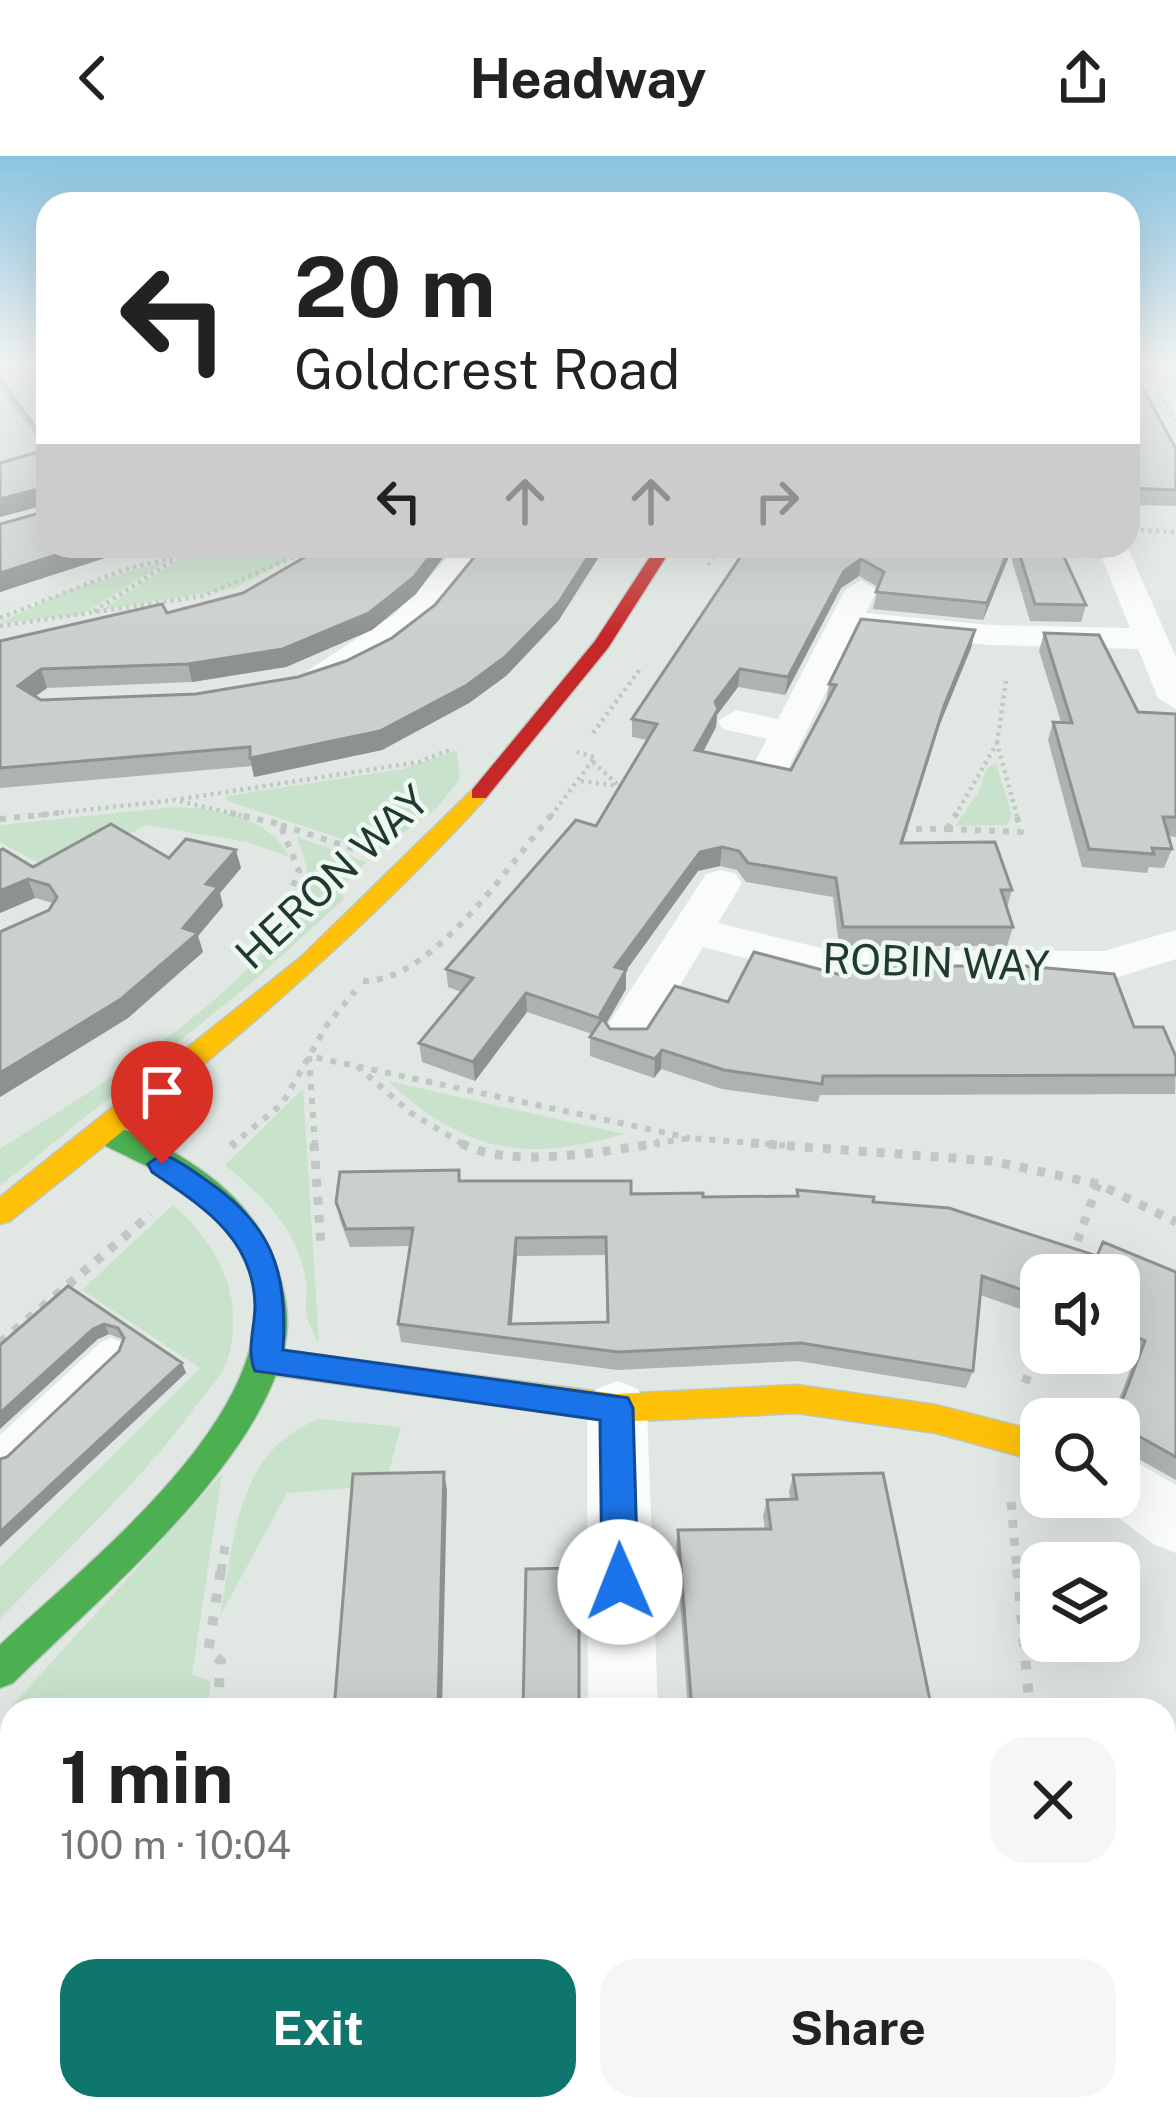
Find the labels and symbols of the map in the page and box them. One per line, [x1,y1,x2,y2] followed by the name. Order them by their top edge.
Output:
[225,775,439,978] street label: HERON WAY
[821,933,1051,990] street label: ROBIN WAY
[111,1041,213,1164] pin
[557,1519,683,1645] position arrow

